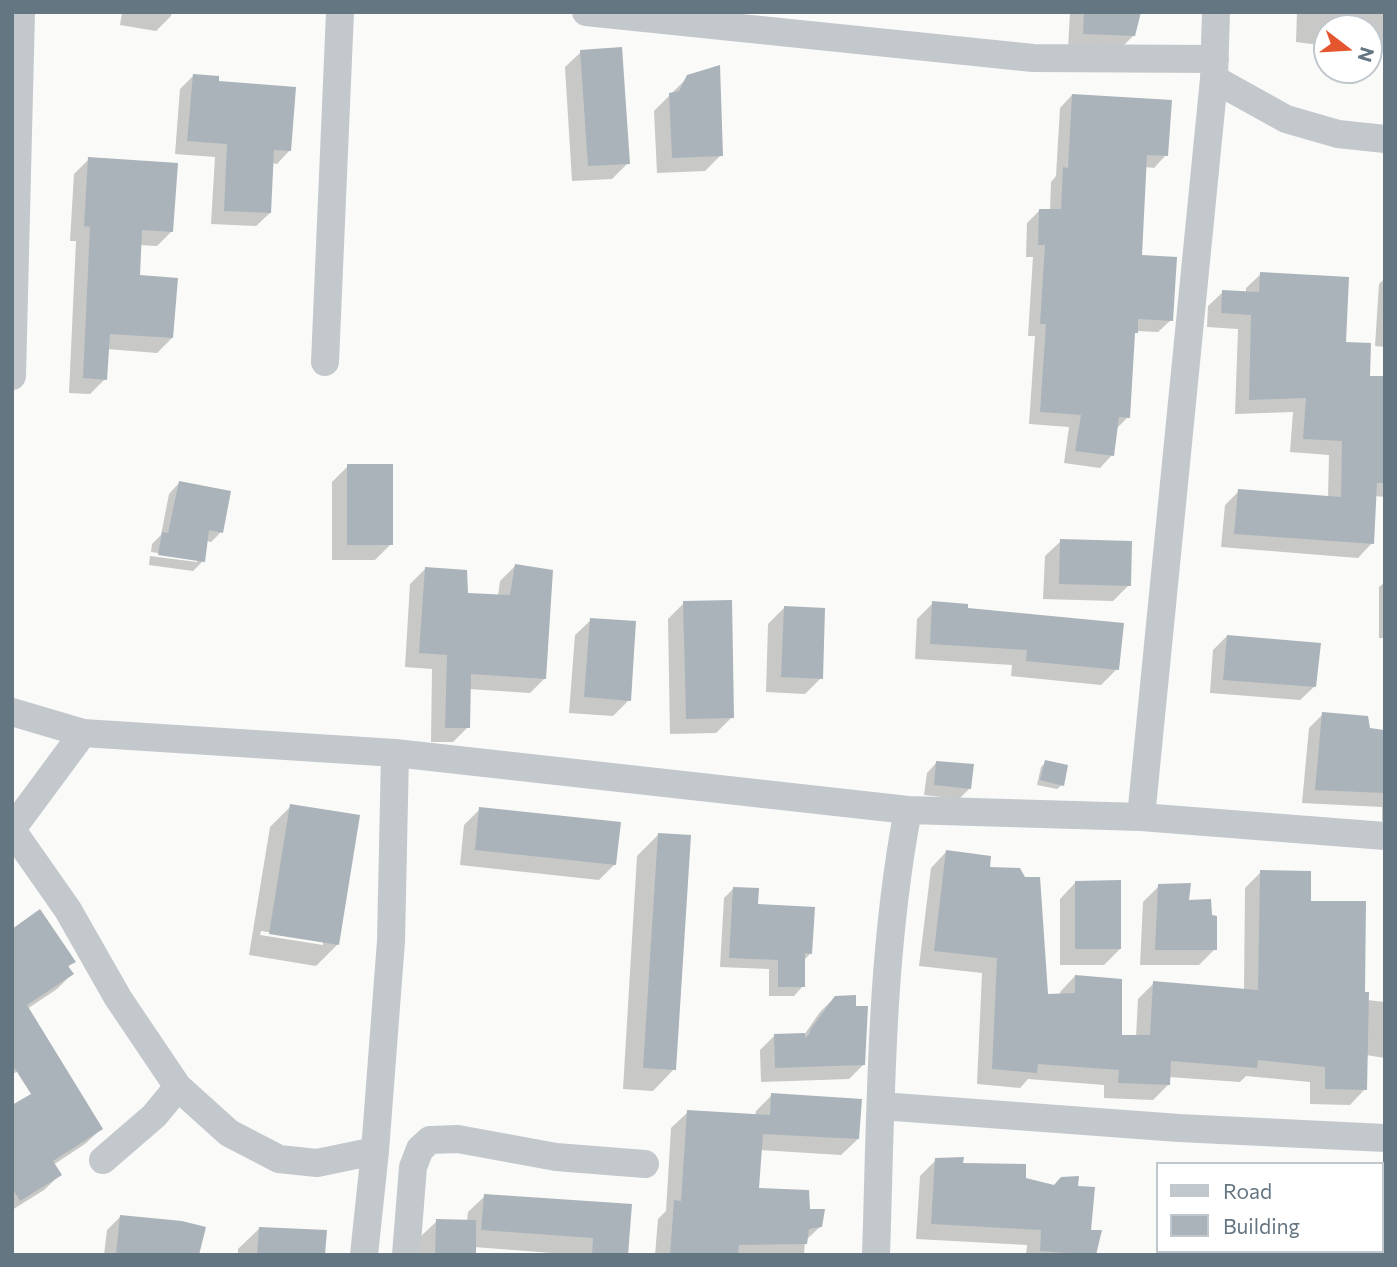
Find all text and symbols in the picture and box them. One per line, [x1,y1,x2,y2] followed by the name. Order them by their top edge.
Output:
[1313,14,1383,84] north arrow
[1354,45,1380,65] text: N
[1156,1162,1383,1253] legend
[1223,1178,1272,1203] text: Road
[1223,1213,1300,1238] text: Building

